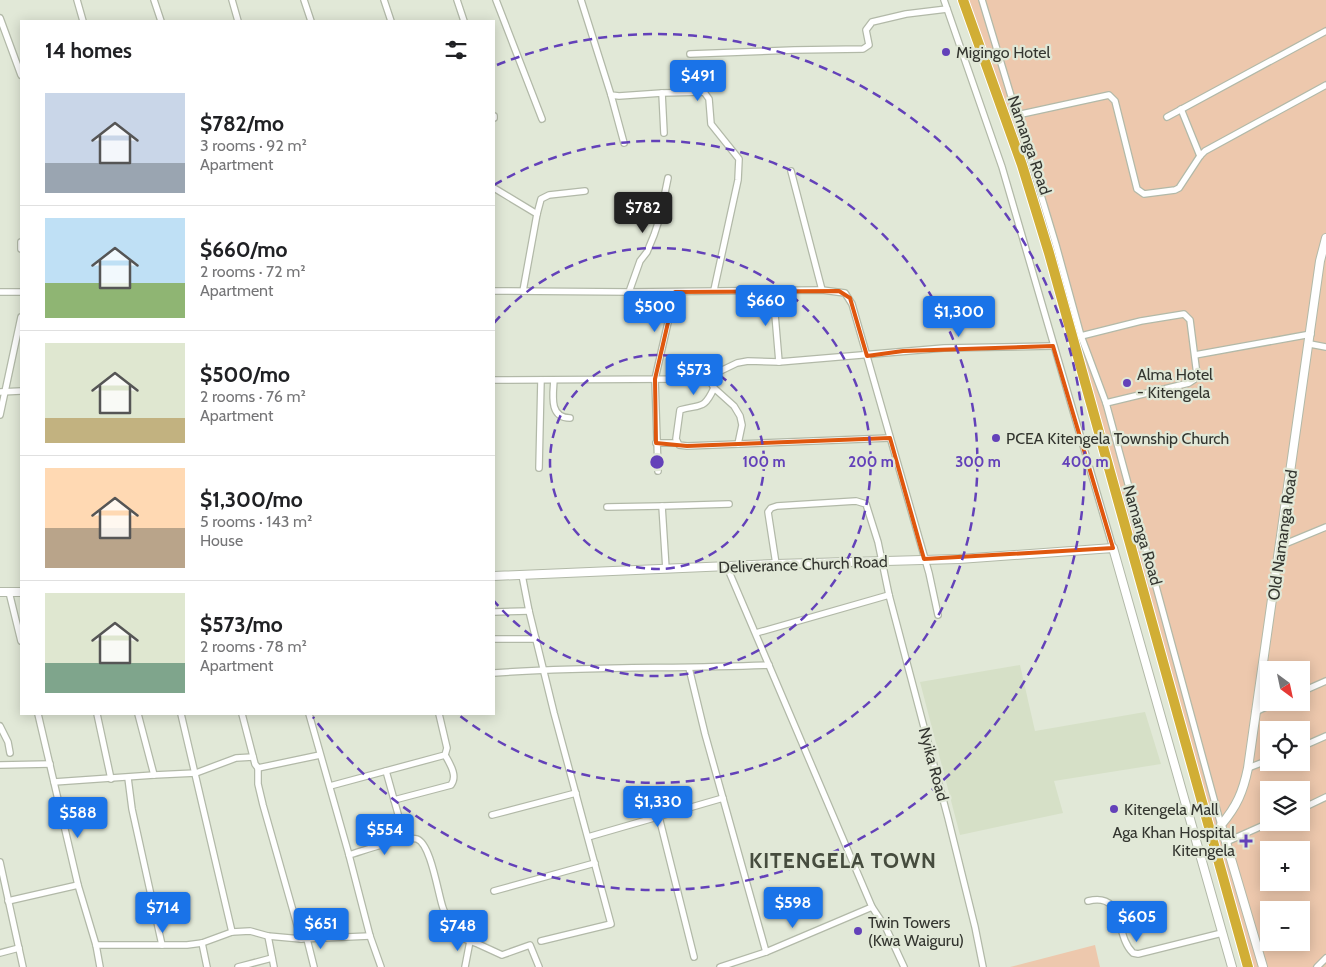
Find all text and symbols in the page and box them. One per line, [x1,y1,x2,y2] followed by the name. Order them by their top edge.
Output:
[442,36,470,64] icon: filters
[45,38,132,63] text: 14 homes
[956,43,1050,62] place label: Migingo Hotel
[940,46,952,58] marker: Migingo Hotel
[668,59,728,102] pin: $491
[681,66,715,85] text: $491
[1004,93,1055,197] street label: Namanga Road
[200,111,284,136] text: $782/mo
[85,113,145,173] icon: home
[200,136,307,155] text: 3 rooms · 92 m²
[200,155,273,174] text: Apartment
[613,192,673,234] pin: $782
[625,198,661,217] text: $782
[200,237,288,262] text: $660/mo
[85,238,145,298] icon: home
[200,262,305,281] text: 2 rooms · 72 m²
[200,281,273,300] text: Apartment
[736,284,796,327] pin: $660
[625,290,685,333] pin: $500
[747,291,785,310] text: $660
[918,296,1000,338] pin: $1,300
[635,297,675,316] text: $500
[934,302,984,321] text: $1,300
[664,354,724,396] pin: $573
[677,360,711,379] text: $573
[200,362,290,387] text: $500/mo
[85,363,145,423] icon: home
[1137,365,1213,402] place label: Alma Hotel - Kitengela
[1121,377,1133,389] marker: Alma Hotel - Kitengela
[200,387,306,406] text: 2 rooms · 76 m²
[200,406,273,425] text: Apartment
[1006,429,1229,448] place label: PCEA Kitengela Township Church
[990,432,1002,444] marker: PCEA Kitengela Township Church
[648,453,666,471] centre of rings
[742,453,786,471] text: 100 m
[848,453,894,471] text: 200 m
[955,453,1001,471] text: 300 m
[1062,453,1108,471] text: 400 m
[1264,468,1301,602] street label: Old Namanga Road
[1119,483,1166,587] street label: Namanga Road
[200,487,303,512] text: $1,300/mo
[85,488,145,548] icon: home
[200,512,312,531] text: 5 rooms · 143 m²
[200,531,243,550] text: House
[718,552,888,577] street label: Deliverance Church Road
[200,612,283,637] text: $573/mo
[85,613,145,673] icon: home
[200,637,307,656] text: 2 rooms · 78 m²
[200,656,273,675] text: Apartment
[1260,661,1310,711] north arrow
[1260,661,1310,951] map controls
[1260,721,1310,771] button: locate
[915,725,952,803] street label: Nyika Road
[1260,781,1310,831] button: layers
[617,786,699,828] pin: $1,330
[634,792,682,811] text: $1,330
[48,796,108,839] pin: $588
[1124,800,1219,819] place label: Kitengela Mall
[59,803,97,822] text: $588
[1108,803,1120,815] marker: Kitengela Mall
[355,814,415,856] pin: $554
[367,820,403,839] text: $554
[1112,823,1235,860] place label: Aga Khan Hospital Kitengela
[1239,834,1253,848] marker: Aga Khan Hospital Kitengela
[1260,841,1310,891] button: +
[749,848,937,873] district label: KITENGELA TOWN
[763,886,823,929] pin: $598
[133,892,193,934] pin: $714
[775,893,811,912] text: $598
[146,898,180,917] text: $714
[1107,900,1167,943] pin: $605
[1260,901,1310,951] button: −
[1118,907,1156,926] text: $605
[291,908,351,950] pin: $651
[428,910,488,952] pin: $748
[868,913,964,950] place label: Twin Towers (Kwa Waiguru)
[305,914,337,933] text: $651
[440,916,476,935] text: $748
[852,925,864,937] marker: Twin Towers (Kwa Waiguru)

